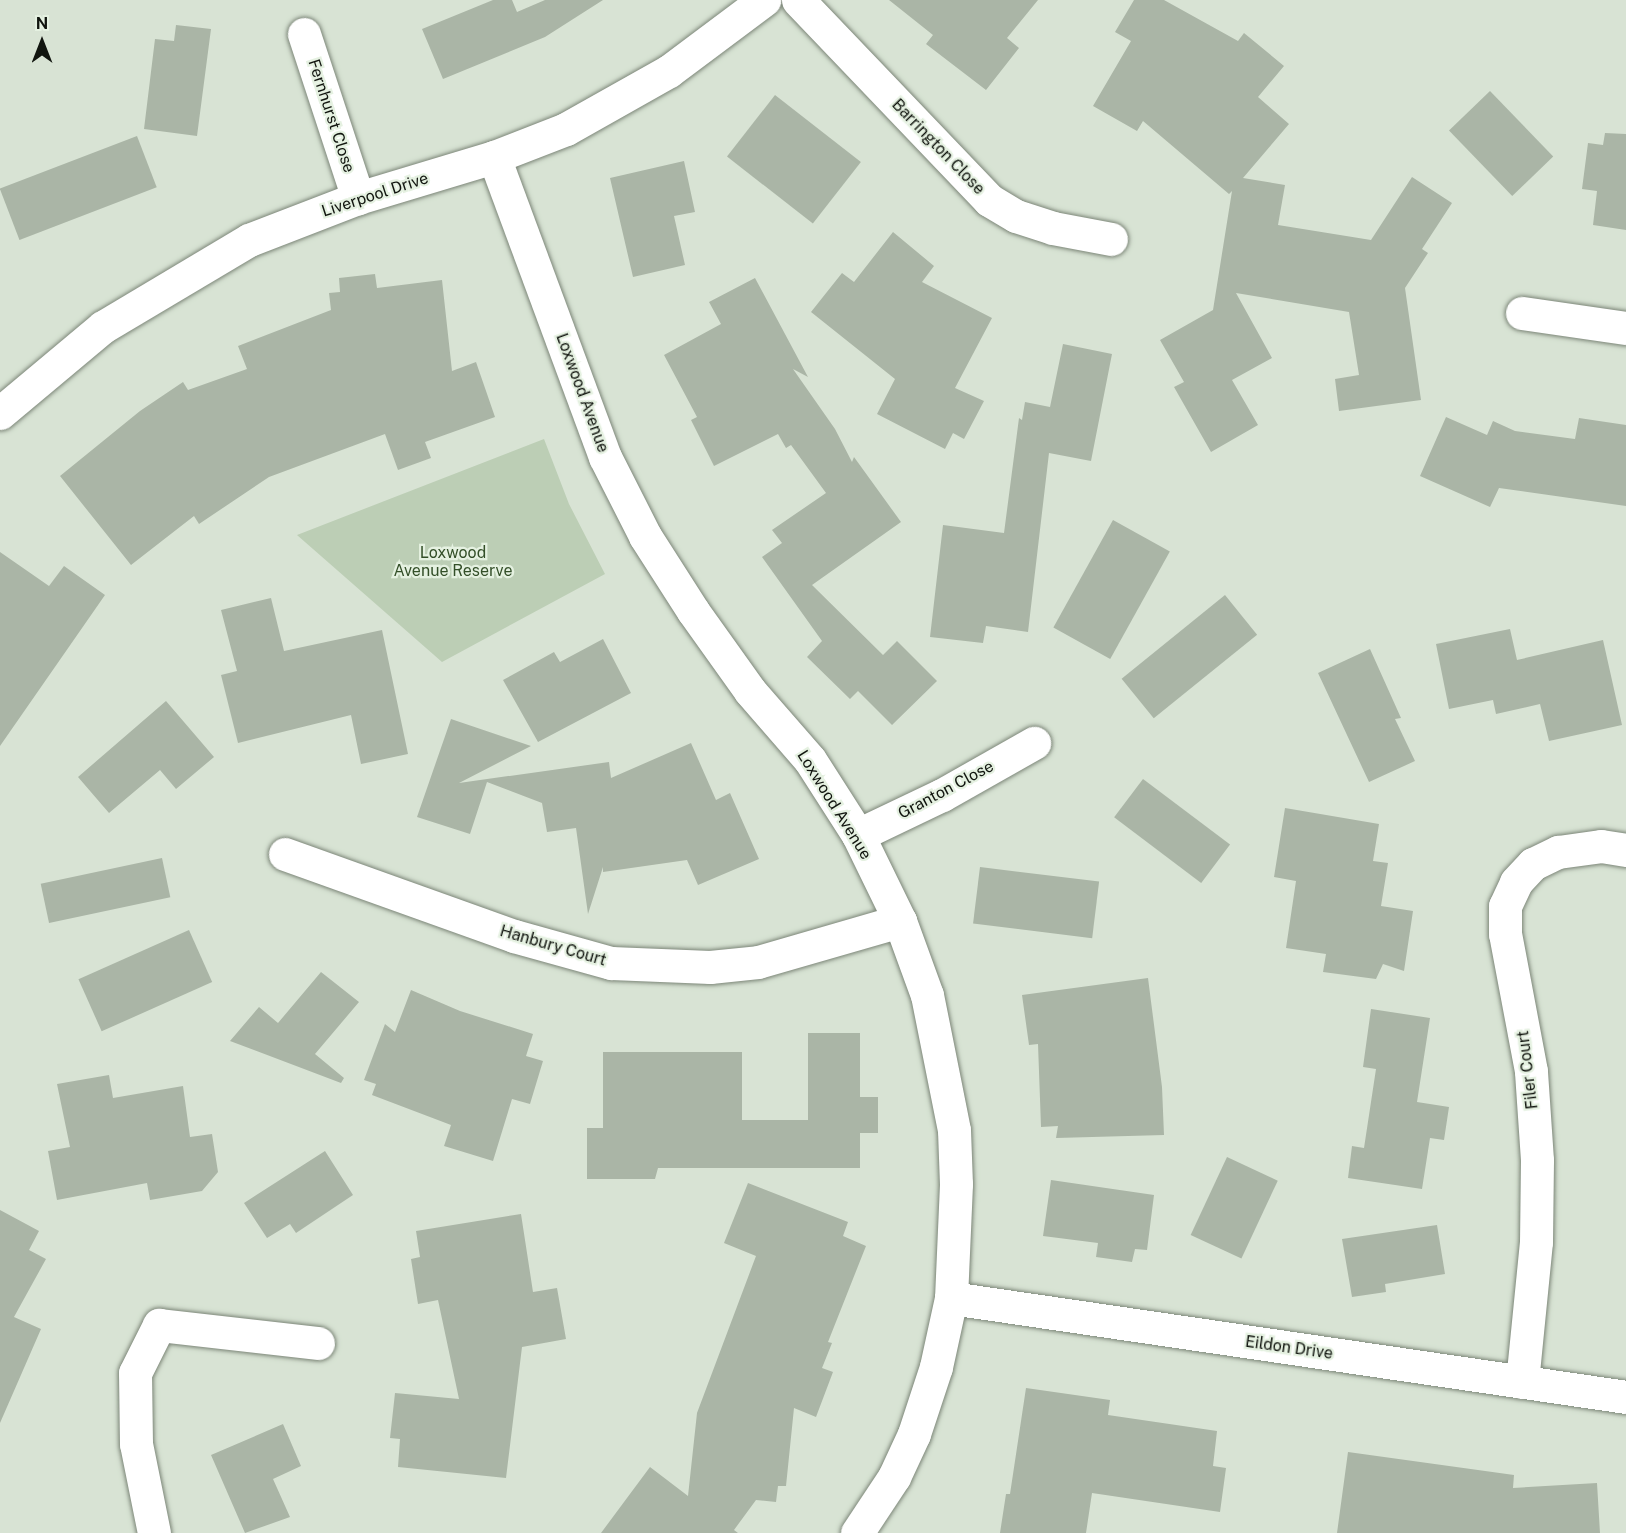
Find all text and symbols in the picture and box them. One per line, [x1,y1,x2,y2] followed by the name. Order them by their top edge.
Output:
[12,12,72,72] north arrow
[36,14,48,33] text: N
[304,57,358,175] street label: Fernhurst Close
[888,95,988,199] street label: Barrington Close
[319,169,431,221] street label: Liverpool Drive
[552,331,612,455] street label: Loxwood Avenue
[393,543,513,581] park label: Loxwood Avenue Reserve
[793,747,875,863] street label: Loxwood Avenue
[895,757,997,823] street label: Granton Close
[498,922,608,970] street label: Hanbury Court
[1514,1030,1542,1110] street label: Filer Court
[1244,1332,1334,1364] street label: Eildon Drive

